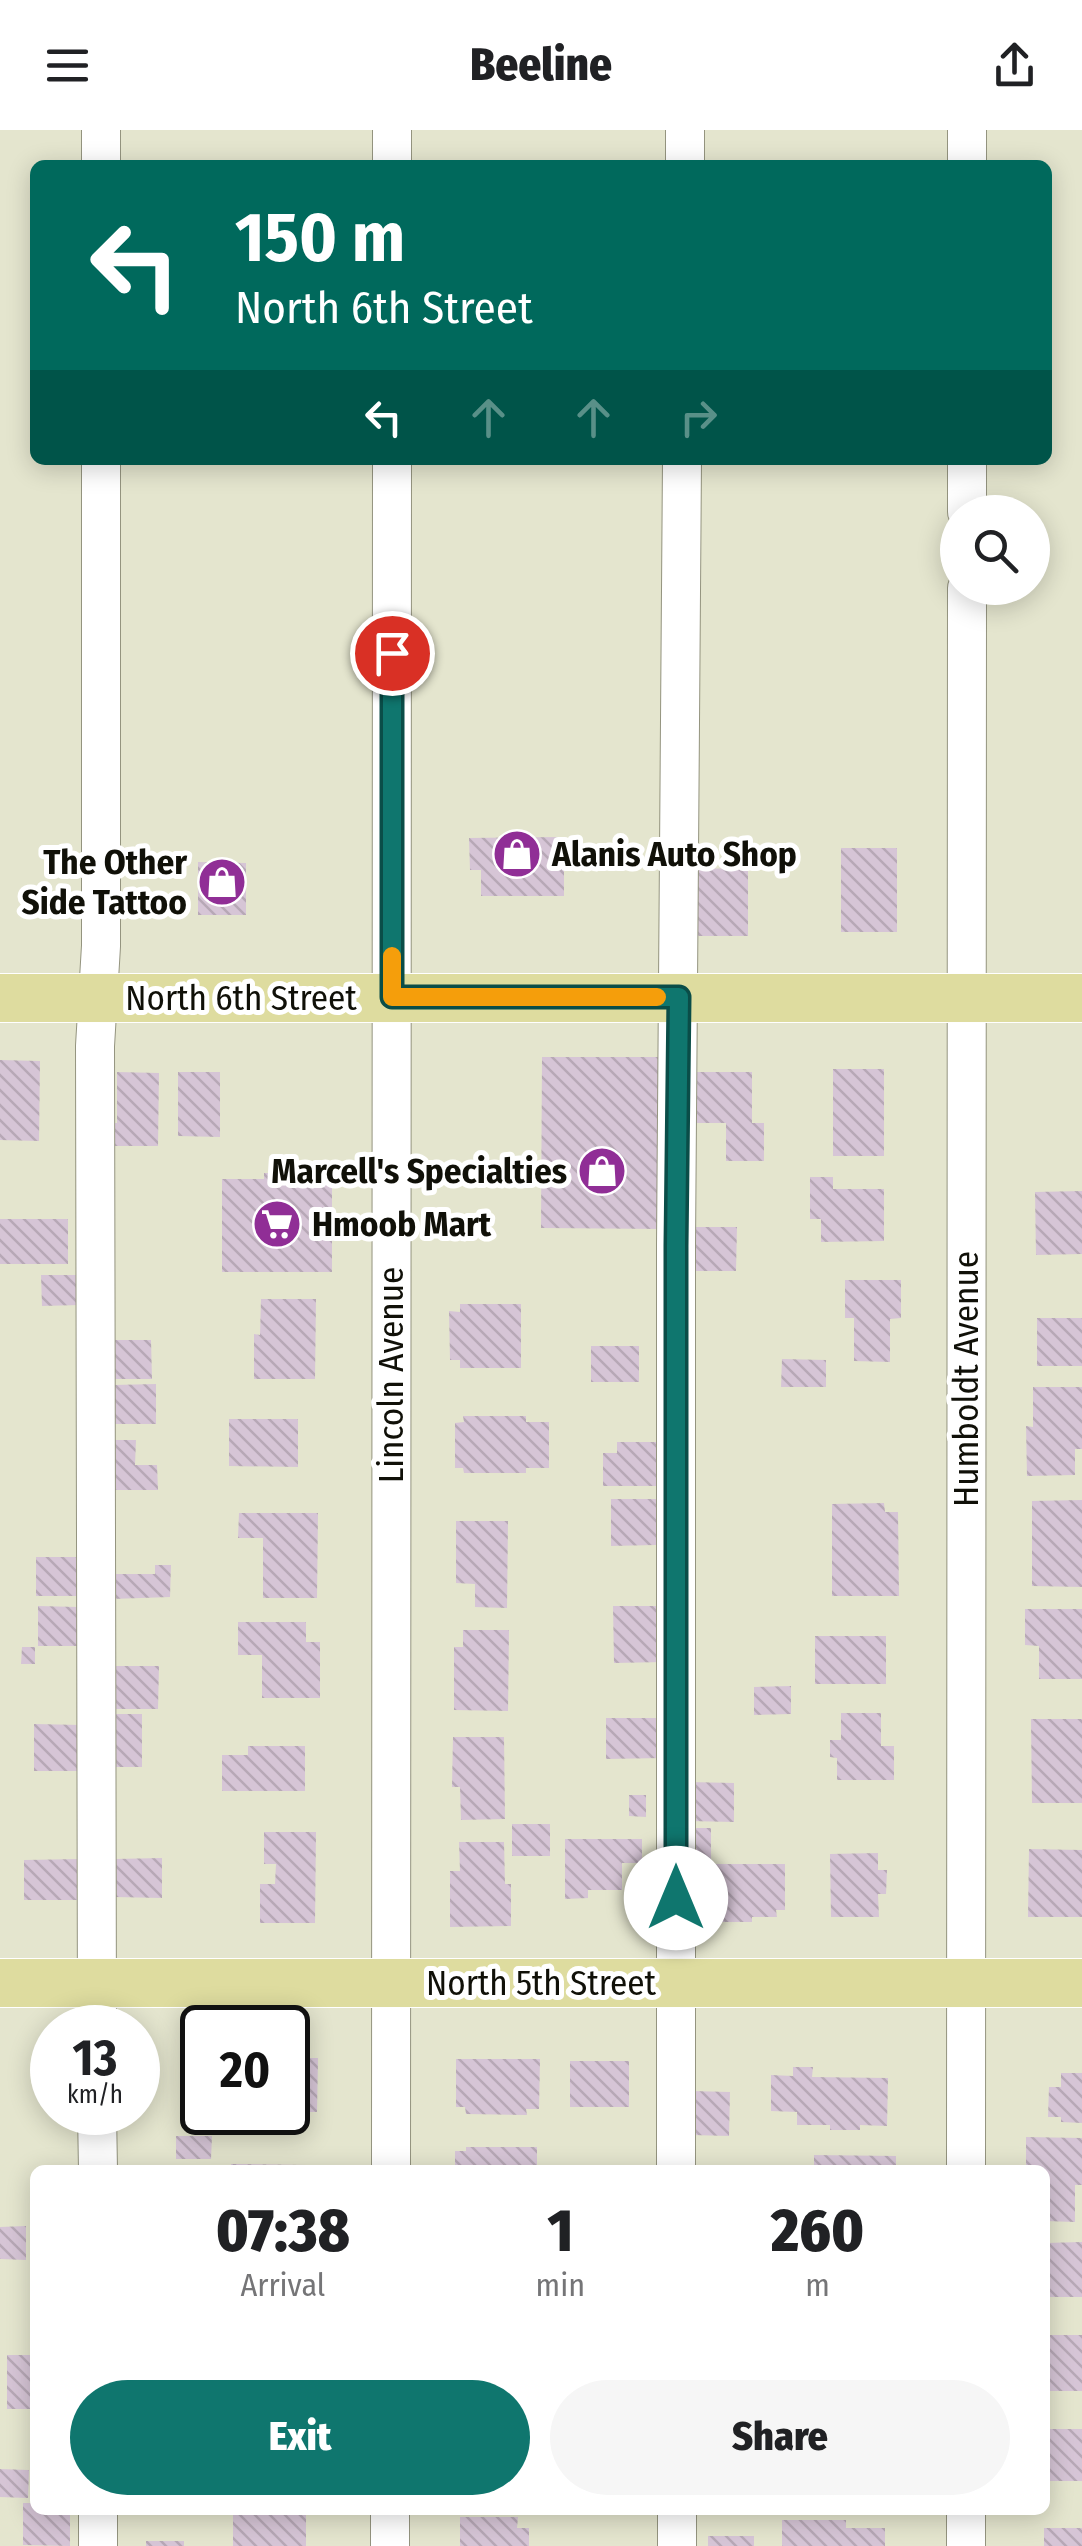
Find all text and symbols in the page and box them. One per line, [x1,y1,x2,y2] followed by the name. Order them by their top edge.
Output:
[40,38,95,93] icon: menu
[470,38,612,92] text: Beeline
[987,38,1042,93] icon: share
[235,196,405,280] text: 150 m
[70,200,200,330] icon: left
[235,281,533,335] text: North 6th Street
[356,390,411,445] icon: left
[461,390,516,445] icon: ahead
[566,390,621,445] icon: ahead
[671,390,726,445] icon: right
[940,495,1050,605] map controls
[940,495,1050,605] button: search
[350,611,435,696] pin
[365,626,420,681] icon: arrive
[491,828,543,880] shop icon: Alanis Auto Shop
[551,833,797,875] place label: Alanis Auto Shop
[21,841,187,923] place label: The Other Side Tattoo
[196,856,248,908] shop icon: The Other Side Tattoo
[125,977,357,1019] street label: North 6th Street
[576,1145,628,1197] shop icon: Marcell's Specialties
[271,1150,567,1192] place label: Marcell's Specialties
[251,1198,303,1250] supermarket icon: Hmoob Mart
[312,1203,492,1245] place label: Hmoob Mart
[945,1251,987,1507] street label: Humboldt Avenue
[370,1267,412,1483] street label: Lincoln Avenue
[624,1846,728,1950] position arrow
[426,1962,657,2004] street label: North 5th Street
[180,2005,310,2135] speed limit sign: 20
[73,2028,117,2088] text: 13
[67,2080,123,2110] text: km/h
[216,2195,350,2267] text: 07:38
[547,2195,573,2267] text: 1
[771,2195,864,2267] text: 260
[240,2266,325,2304] text: Arrival
[536,2266,585,2304] text: min
[805,2266,830,2304] text: m
[70,2380,530,2495] button: Exit
[550,2380,1010,2495] button: Share

